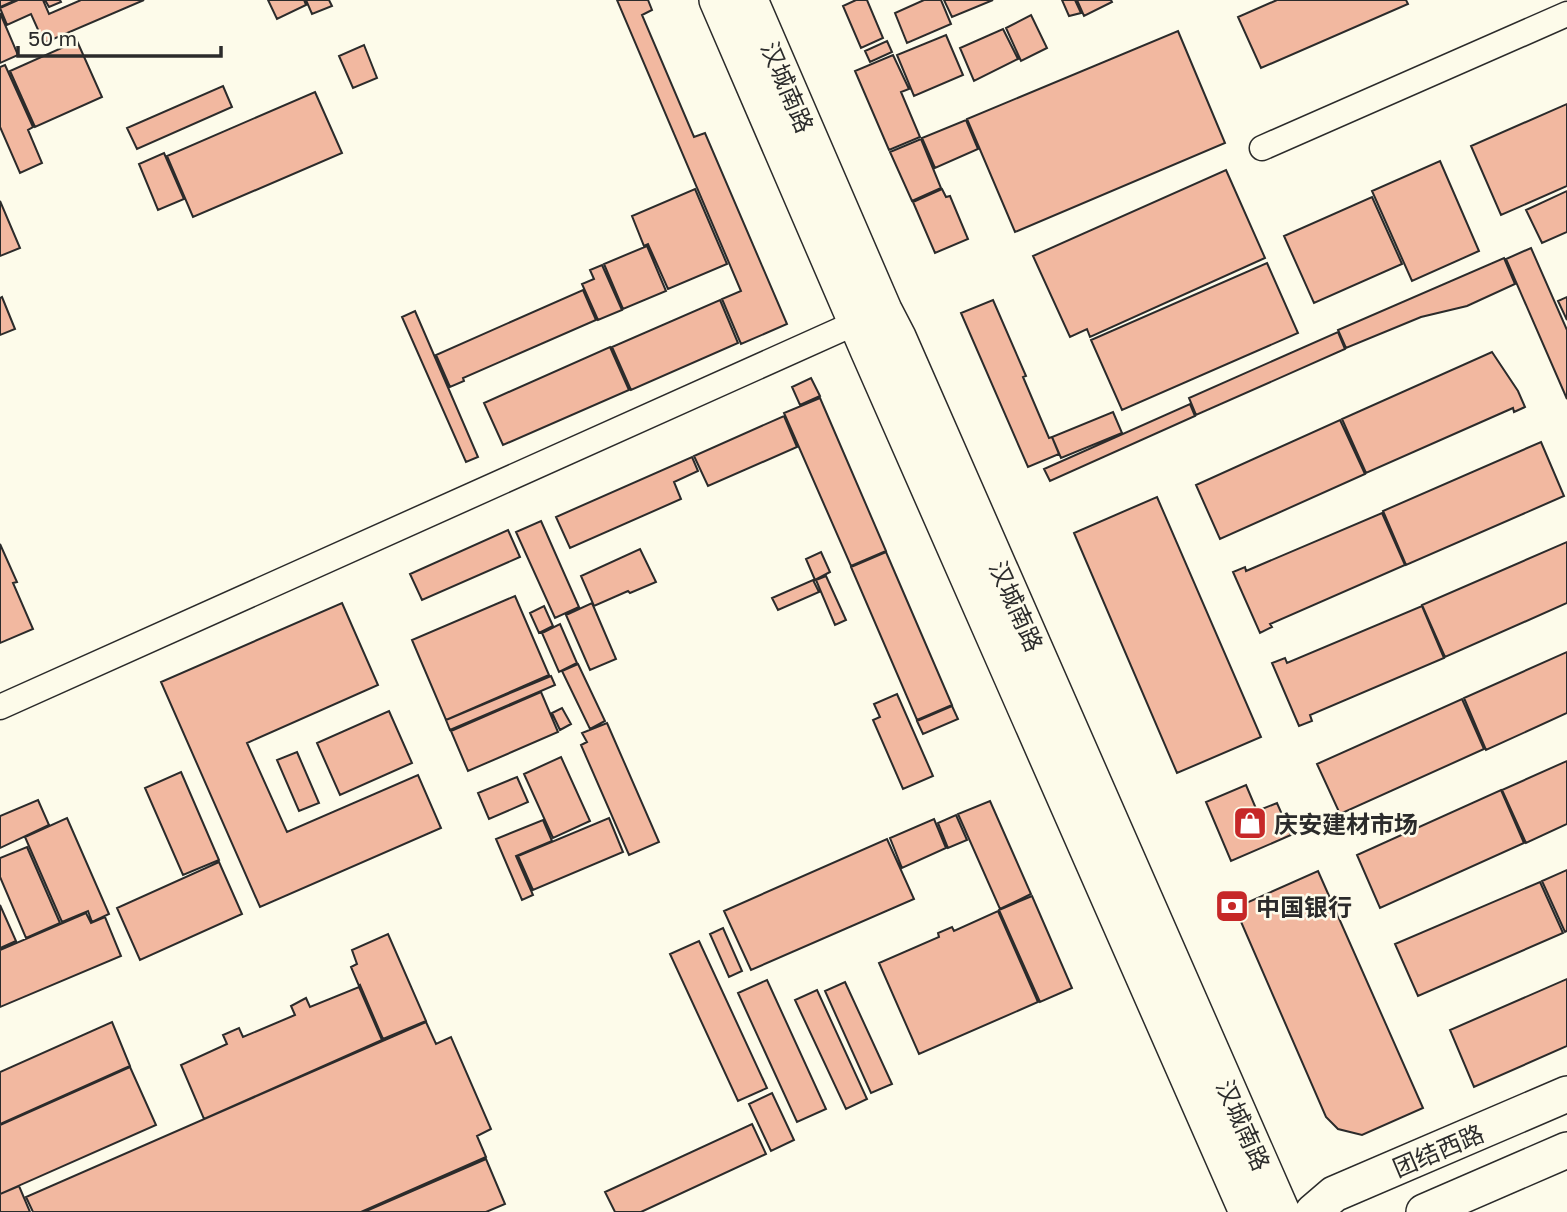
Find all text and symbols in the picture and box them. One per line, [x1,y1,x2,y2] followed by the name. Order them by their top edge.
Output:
[18,14,220,58] scale bar
[28,25,77,51] text: 50 m
[756,37,820,137] street label: 汉城南路
[984,556,1050,656] street label: 汉城南路
[1231,804,1269,842] shop icon: 庆安建材市场
[1274,809,1418,838] place label: 庆安建材市场
[1213,887,1251,925] bank icon: 中国银行
[1256,892,1352,921] place label: 中国银行
[1211,1075,1277,1175] street label: 汉城南路
[1388,1118,1488,1182] street label: 团结西路

